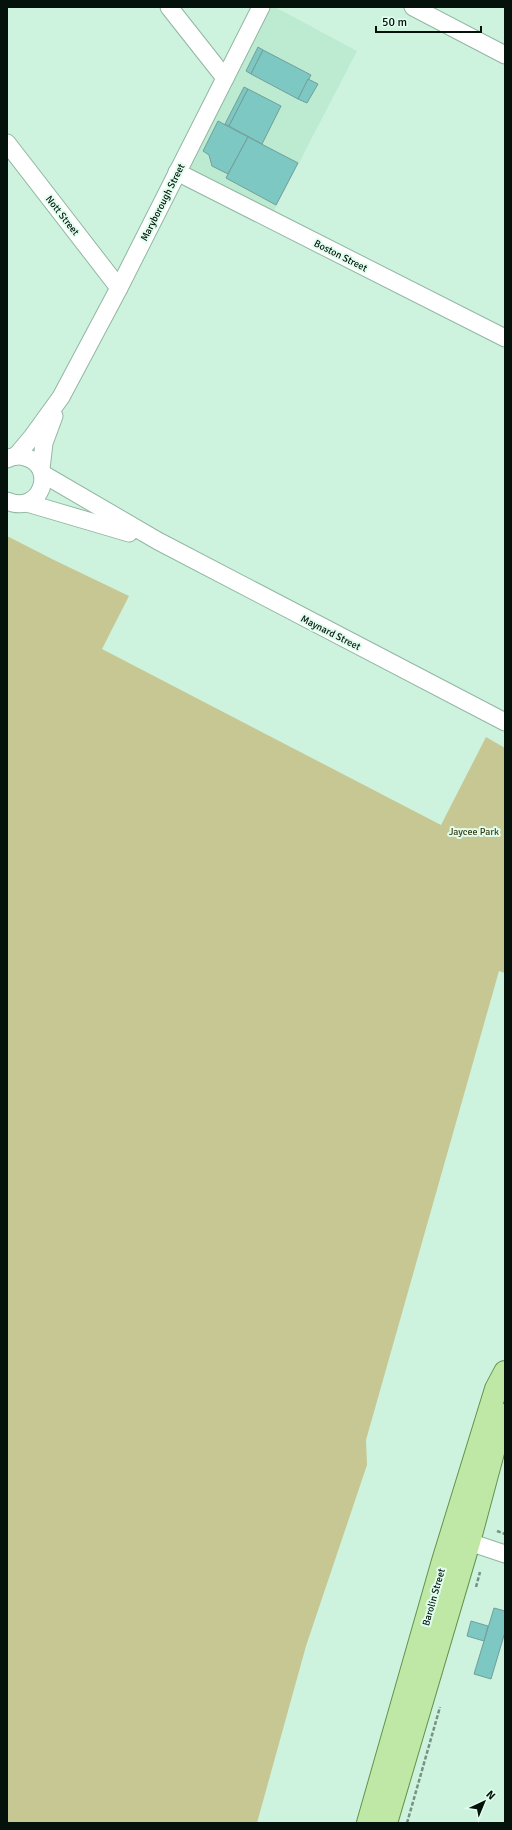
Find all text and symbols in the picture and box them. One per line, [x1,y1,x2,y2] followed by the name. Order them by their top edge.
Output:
[376,8,481,34] scale bar
[382,15,407,30] text: 50 m
[138,161,188,243] street label: Maryborough Street
[43,193,82,238] street label: Nott Street
[312,237,370,275] street label: Boston Street
[299,613,363,653] street label: Maynard Street
[449,826,499,838] park label: Jaycee Park
[420,1567,448,1627] street label: Barolin Street
[464,1782,504,1822] north arrow
[483,1788,498,1803] text: N

